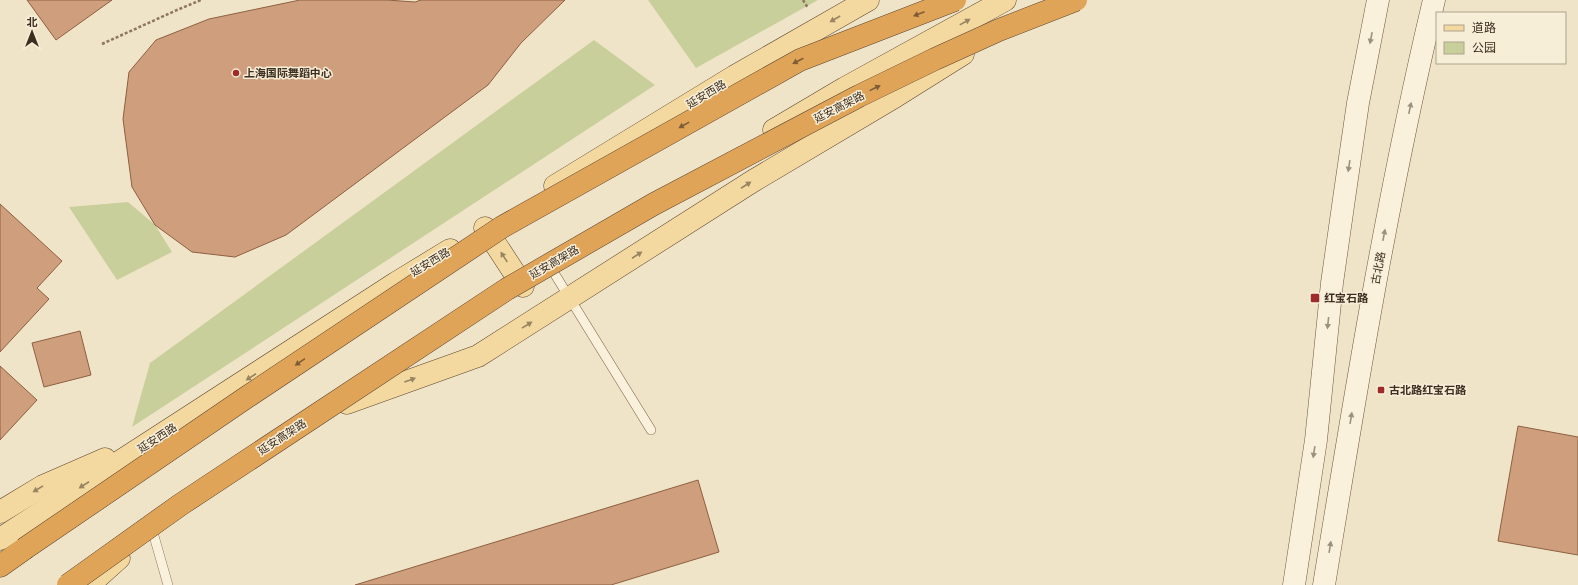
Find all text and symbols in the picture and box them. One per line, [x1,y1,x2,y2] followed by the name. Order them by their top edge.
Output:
[12,12,52,52] north arrow
[912,12,924,18] one-way arrow
[1436,12,1566,64] legend
[27,15,38,29] text: 北
[829,16,840,23] one-way arrow
[959,19,970,25] one-way arrow
[1472,20,1496,35] text: 道路
[1367,32,1373,44] one-way arrow
[1472,40,1496,55] text: 公园
[792,58,803,65] one-way arrow
[244,66,332,80] place label: 上海国际舞蹈中心
[231,68,241,78] marker: 上海国际舞蹈中心
[684,77,728,111] street label: 延安西路
[870,85,881,91] one-way arrow
[811,88,867,126] street label: 延安高架路
[1408,102,1414,114] one-way arrow
[678,121,690,128] one-way arrow
[1346,160,1352,173] one-way arrow
[741,181,751,189] one-way arrow
[1381,229,1387,241] one-way arrow
[527,242,581,282] street label: 延安高架路
[408,245,452,279] street label: 延安西路
[1368,250,1388,286] street label: 古北路
[631,251,642,259] one-way arrow
[500,252,508,263] one-way arrow
[1324,291,1369,305] place label: 红宝石路
[1309,292,1321,304] marker: 红宝石路
[1325,317,1331,329] one-way arrow
[521,321,533,328] one-way arrow
[295,358,305,366] one-way arrow
[246,373,256,381] one-way arrow
[404,377,416,383] one-way arrow
[1389,383,1467,397] place label: 古北路红宝石路
[1376,385,1386,395] marker: 古北路红宝石路
[1348,412,1354,424] one-way arrow
[255,416,309,458] street label: 延安高架路
[135,420,179,456] street label: 延安西路
[1311,446,1317,458] one-way arrow
[78,481,89,489] one-way arrow
[32,485,44,492] one-way arrow
[1327,540,1333,553] one-way arrow

